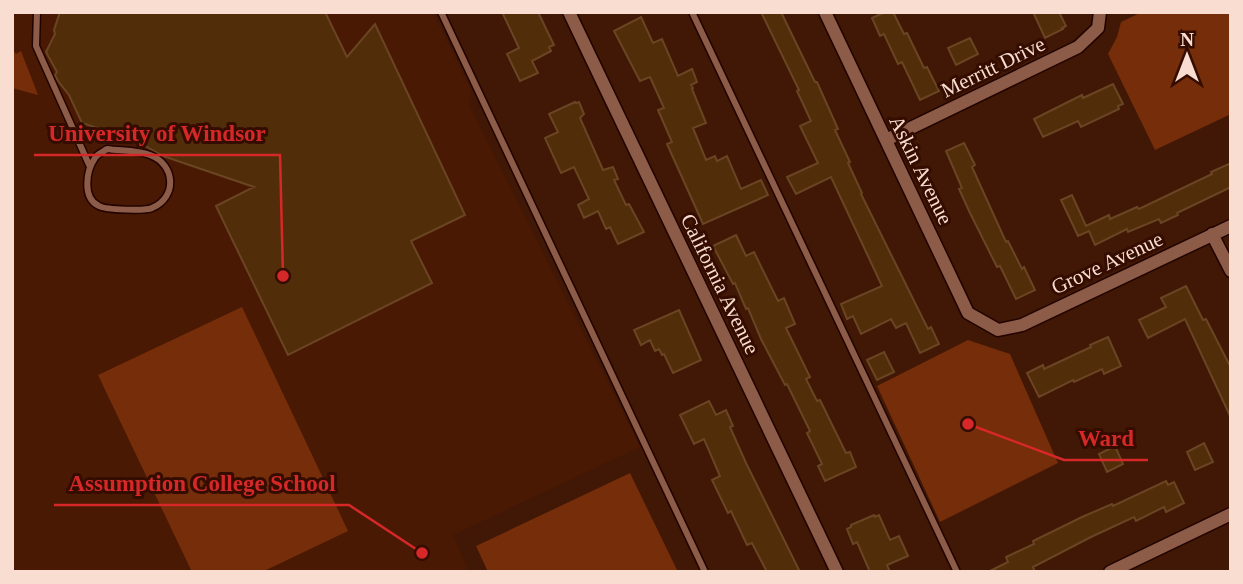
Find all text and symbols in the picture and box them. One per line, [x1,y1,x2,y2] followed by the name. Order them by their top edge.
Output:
[1152,21,1222,91] north arrow
[1180,29,1194,50] text: N
[937,32,1049,102] street label: Merritt Drive
[34,111,280,155] callout: University of Windsor
[884,112,958,228] street label: Askin Avenue
[48,121,266,146] text: University of Windsor
[676,210,764,358] street label: California Avenue
[1047,227,1167,299] street label: Grove Avenue
[1064,416,1148,460] callout: Ward
[1078,426,1134,451] text: Ward
[54,461,349,505] callout: Assumption College School
[68,471,336,496] text: Assumption College School

